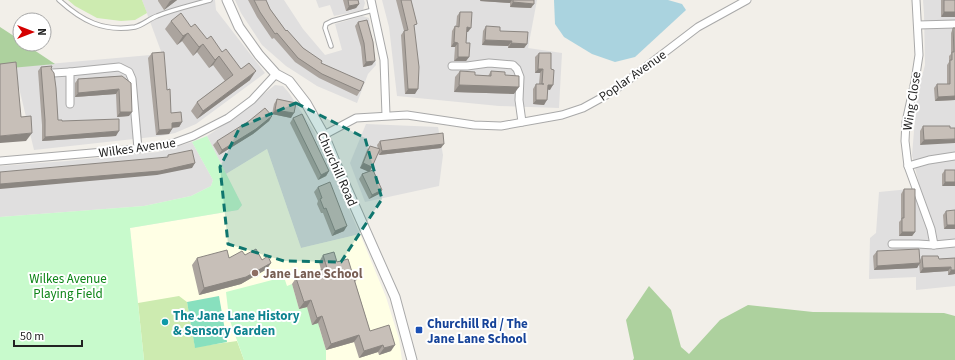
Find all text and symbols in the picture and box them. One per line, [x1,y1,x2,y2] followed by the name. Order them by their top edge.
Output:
[12,12,52,52] north arrow
[34,28,49,36] text: N
[595,46,670,106] street label: Poplar Avenue
[898,70,926,132] street label: Wing Close
[313,130,361,209] street label: Churchill Road
[98,134,177,162] street label: Wilkes Avenue
[263,265,363,283] place label: Jane Lane School
[250,268,260,278] marker: Jane Lane School
[29,270,107,303] park label: Wilkes Avenue Playing Field
[173,307,300,340] place label: The Jane Lane History & Sensory Garden
[427,315,528,348] place label: Churchill Rd / The Jane Lane School
[160,317,170,327] marker: The Jane Lane History & Sensory Garden
[14,322,82,348] scale bar
[414,325,424,335] marker: Churchill Rd / The Jane Lane School
[20,328,44,345] text: 50 m

